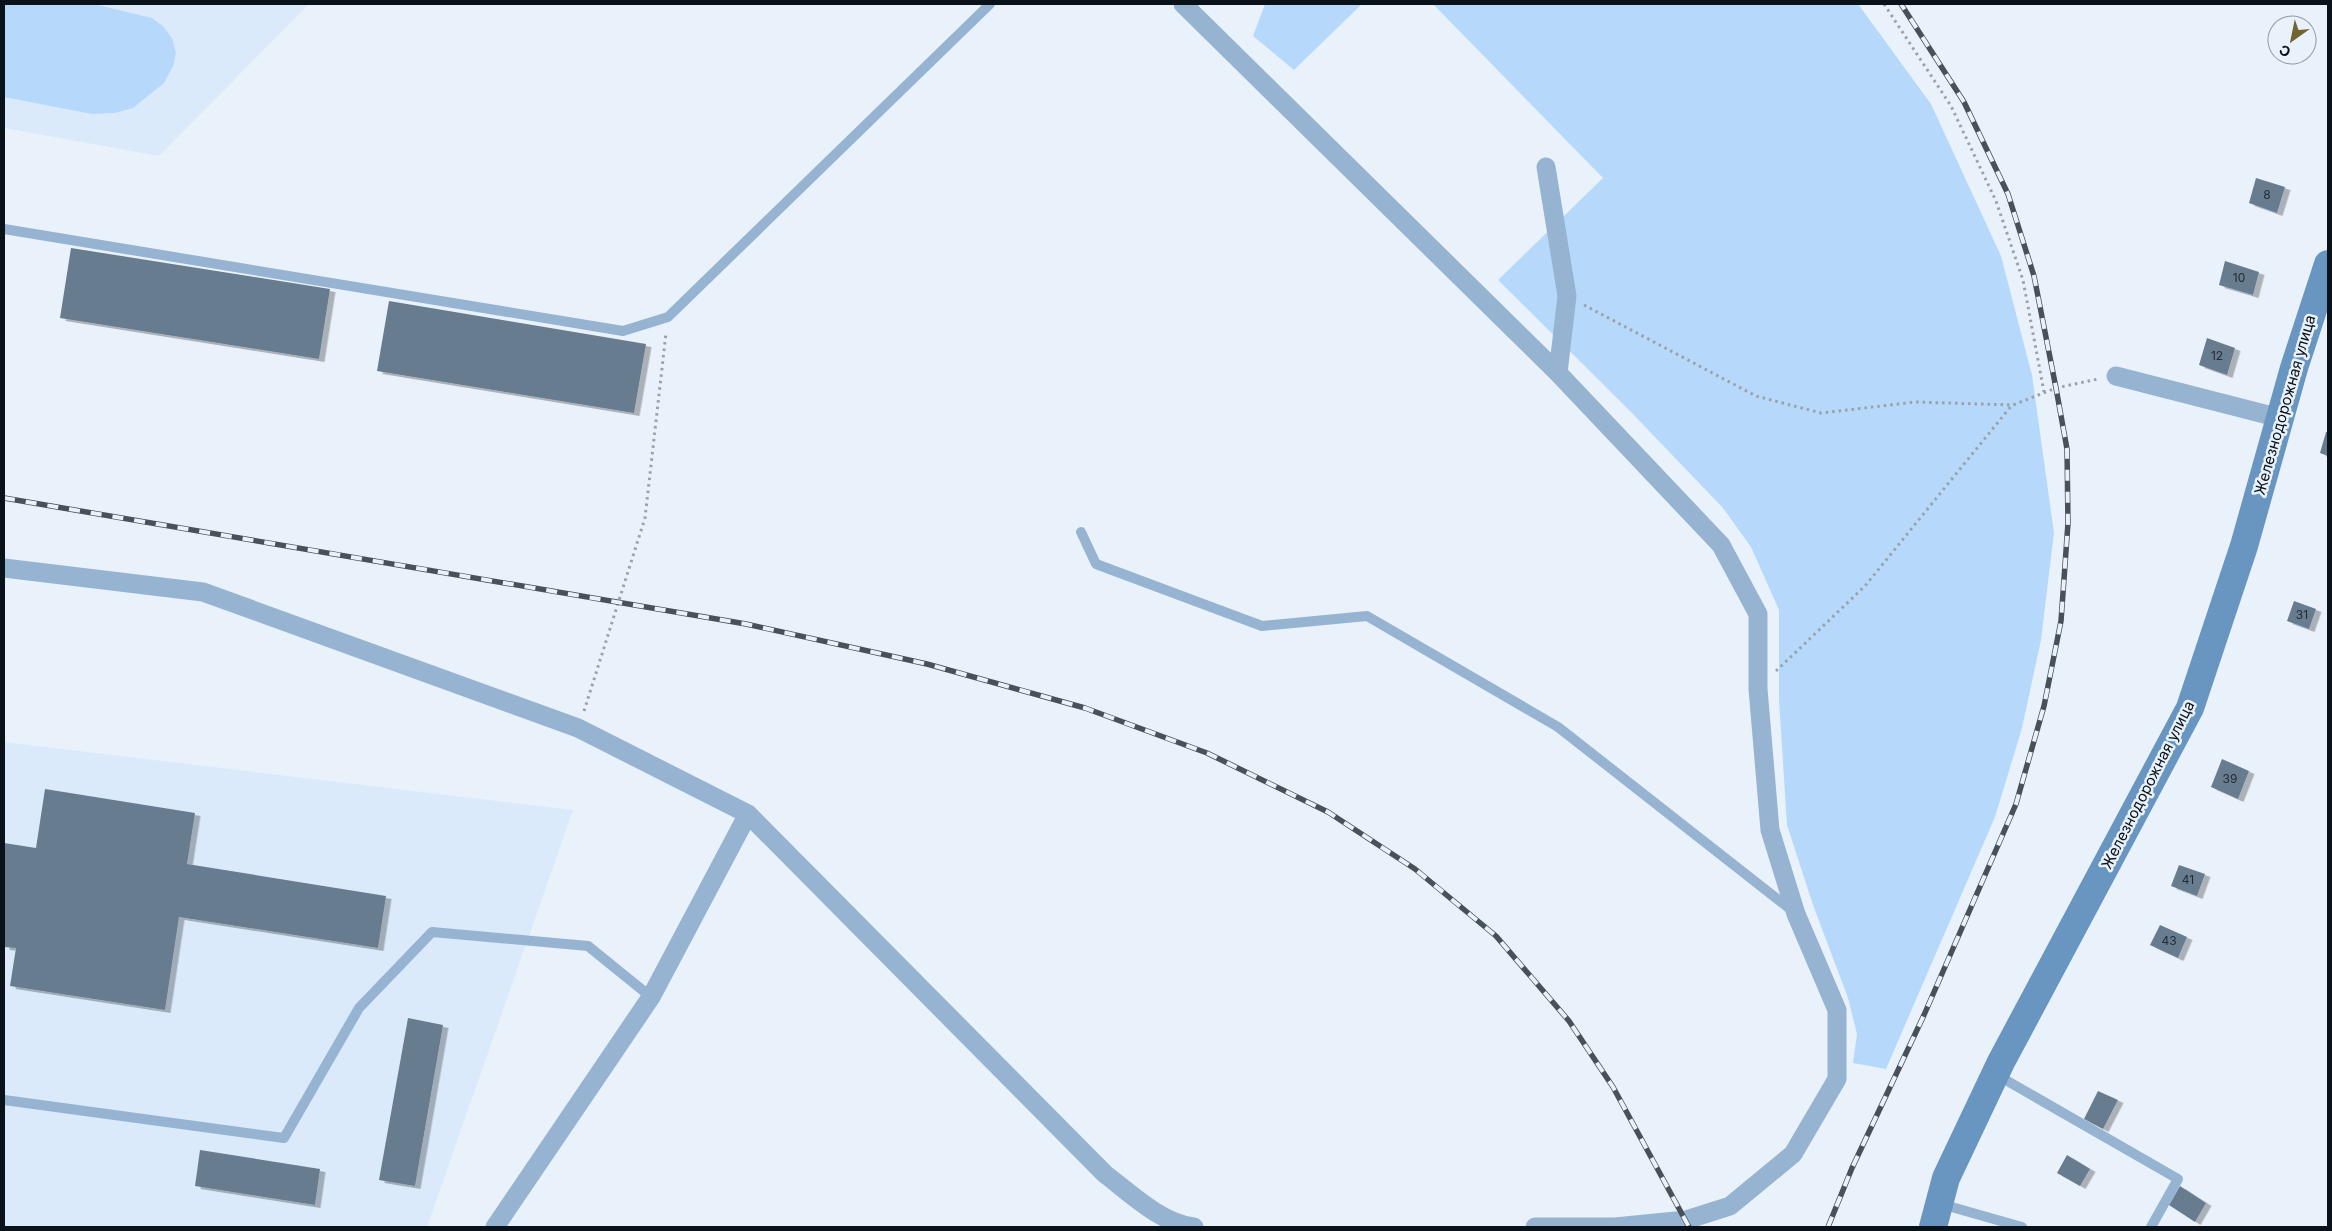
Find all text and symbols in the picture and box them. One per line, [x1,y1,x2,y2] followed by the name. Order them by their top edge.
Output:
[2267,15,2317,65] north arrow
[2276,41,2294,61] text: С
[2263,187,2271,202] house number: 8
[2233,270,2245,285] house number: 10
[2250,313,2319,497] street label: Железнодорожная улица
[2211,348,2223,363] house number: 12
[2296,607,2308,622] house number: 31
[2097,697,2198,872] street label: Железнодорожная улица
[2223,771,2237,786] house number: 39
[2182,872,2194,887] house number: 41
[2161,933,2177,948] house number: 43

